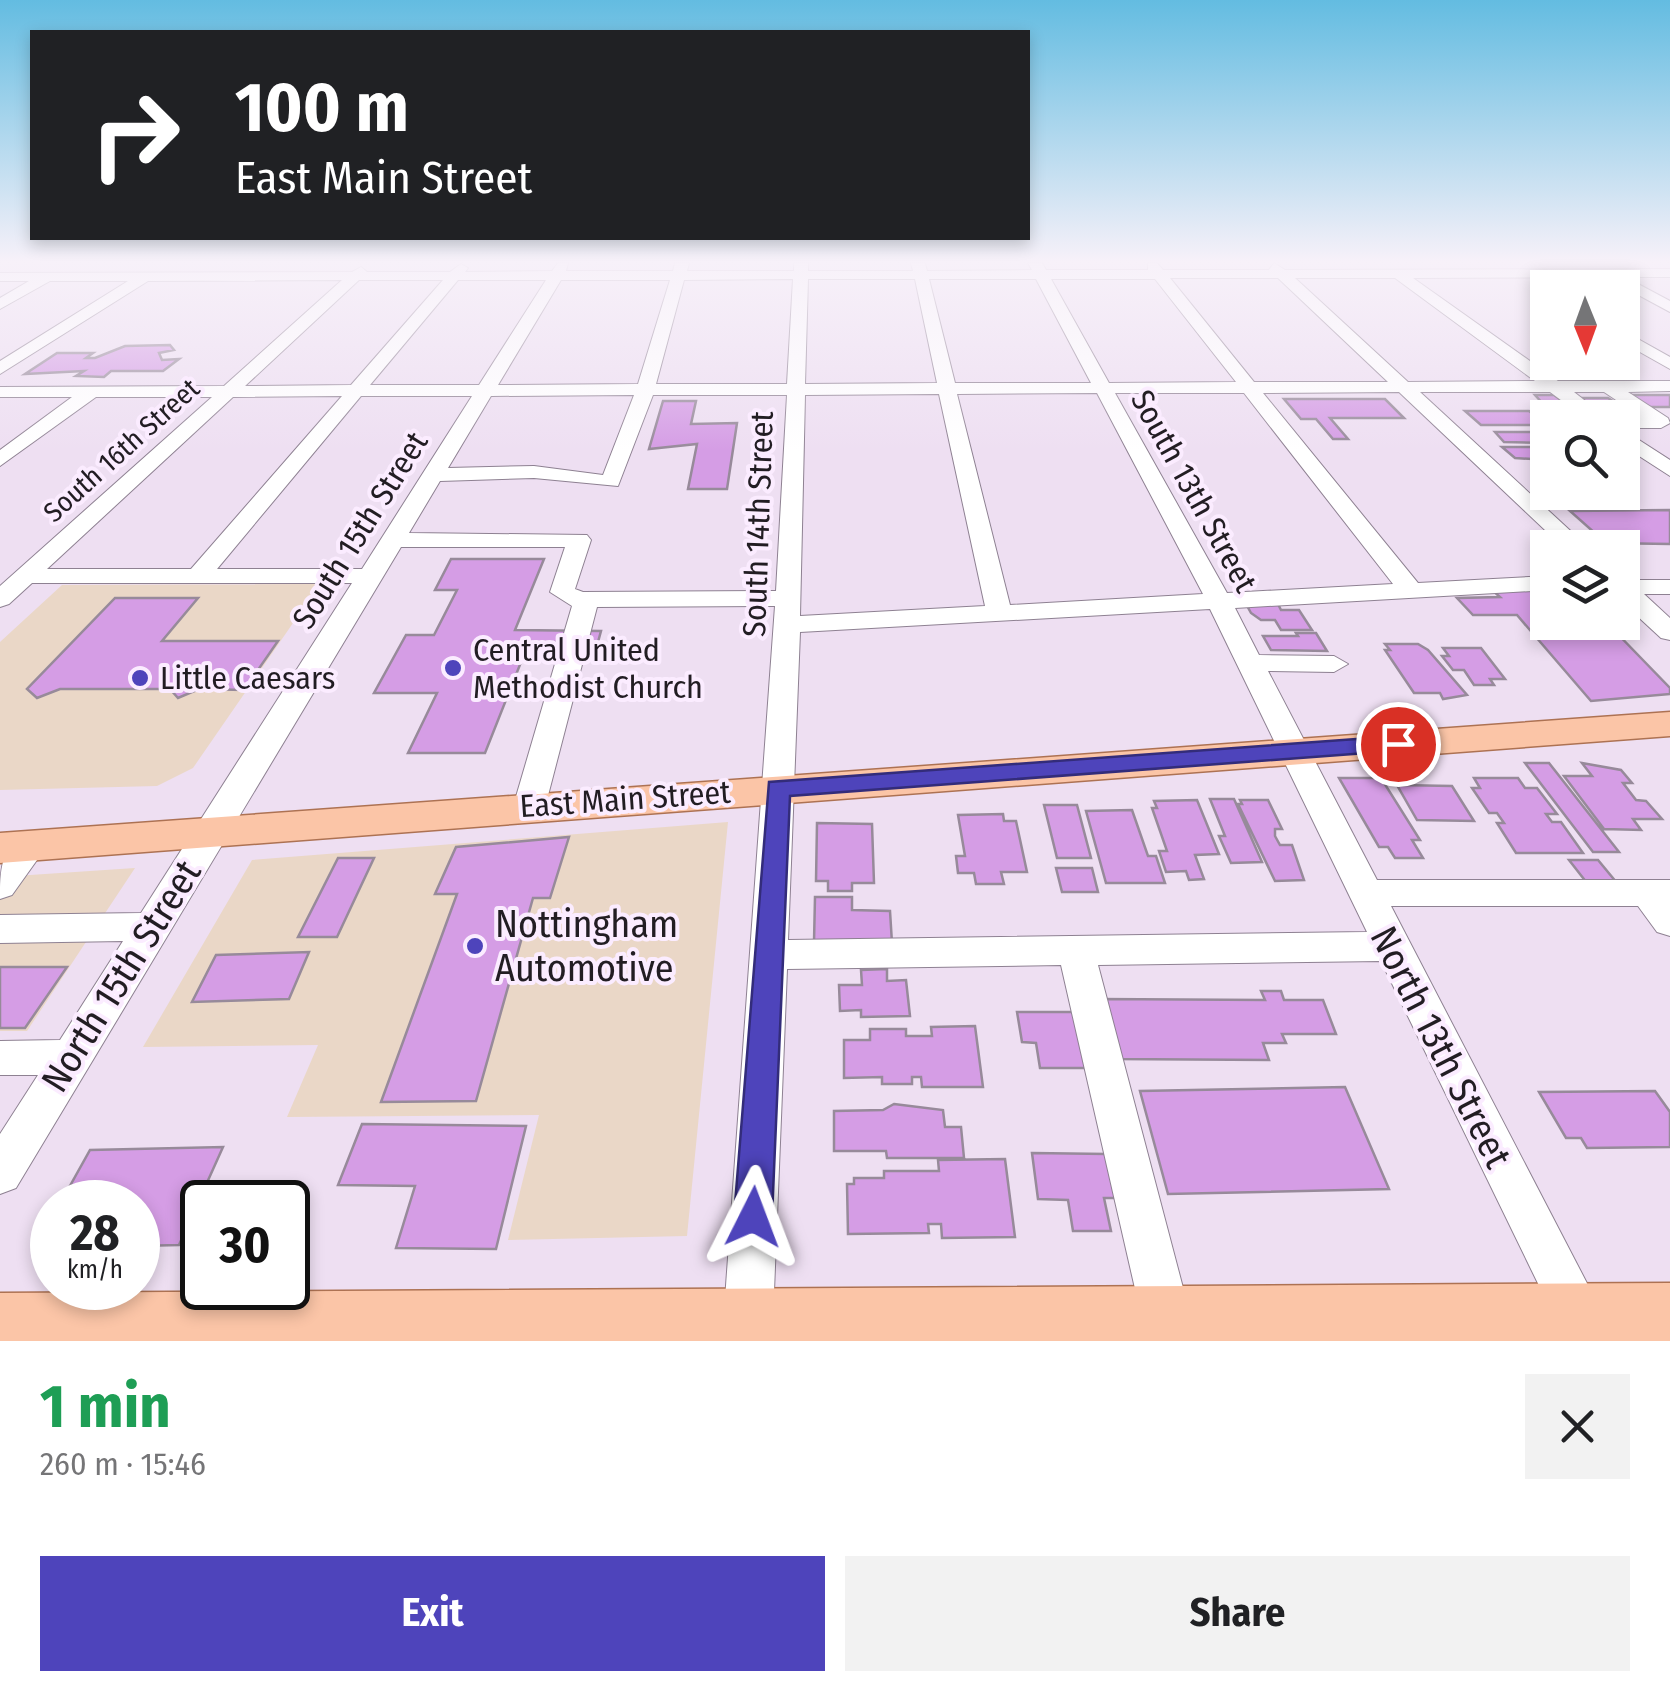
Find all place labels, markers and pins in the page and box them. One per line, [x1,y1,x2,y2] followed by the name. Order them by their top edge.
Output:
[473,631,703,706] place label: Central United Methodist Church
[442,657,464,679] marker: Central United Methodist Church
[160,659,335,697] place label: Little Caesars
[129,667,151,689] marker: Little Caesars
[1356,702,1441,787] pin
[495,901,678,991] place label: Nottingham Automotive
[464,935,486,957] marker: Nottingham Automotive

